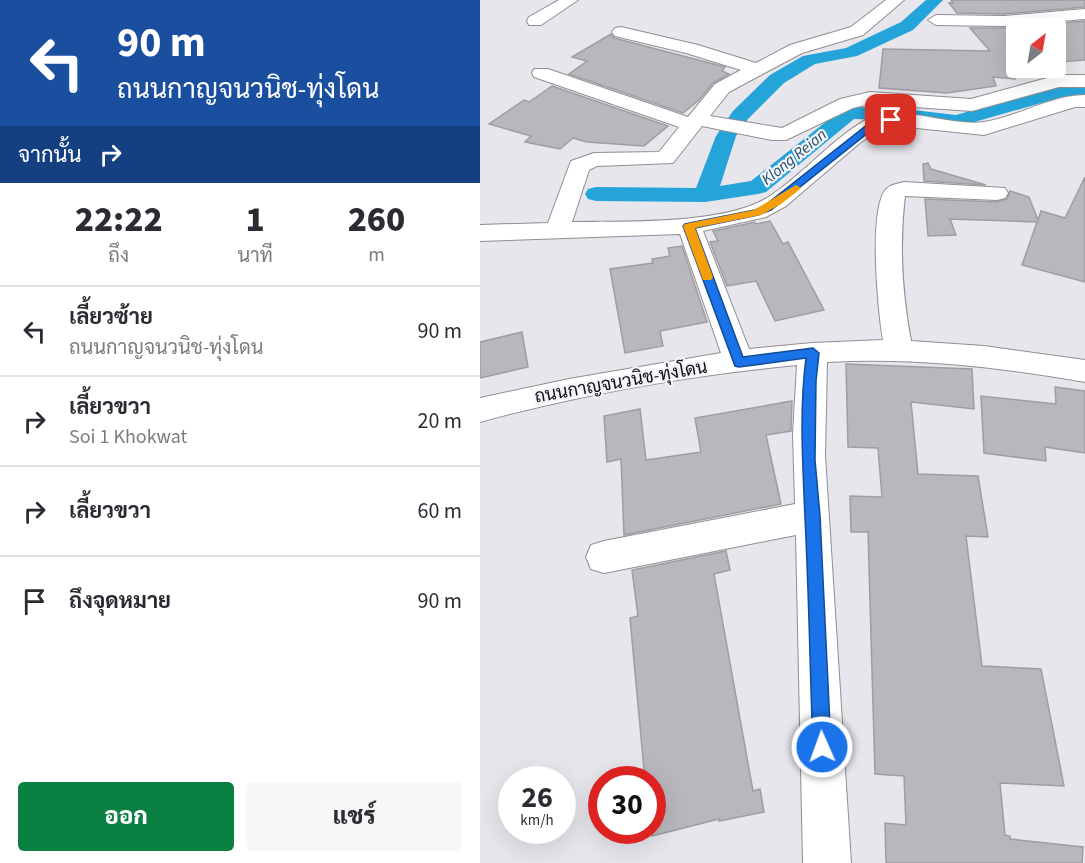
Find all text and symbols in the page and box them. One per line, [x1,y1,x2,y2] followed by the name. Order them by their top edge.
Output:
[117,13,206,73] text: 90 m
[1006,18,1066,78] north arrow
[1006,18,1066,78] map controls
[18,24,96,102] icon: left
[117,70,380,109] text: ถนนกาญจนวนิช-ทุ่งโดน
[865,94,916,145] pin
[874,103,907,136] icon: arrive
[757,124,831,190] water label: Klong Reian
[94,138,127,171] icon: right
[18,139,82,171] text: จากนั้น
[75,194,163,245] text: 22:22
[246,194,265,245] text: 1
[348,194,405,245] text: 260
[368,241,385,269] text: m
[108,242,129,270] text: ถึง
[237,242,273,270] text: นาที
[69,301,153,333] text: เลี้ยวซ้าย
[18,315,51,348] icon: left
[417,315,462,347] text: 90 m
[69,334,263,362] text: ถนนกาญจนวนิช-ทุ่งโดน
[532,354,709,410] street label: ถนนกาญจนวนิช-ทุ่งโดน
[69,391,151,423] text: เลี้ยวขวา
[18,405,51,438] icon: right
[417,405,462,437] text: 20 m
[69,423,187,451] text: Soi 1 Khokwat
[18,495,51,528] icon: right
[69,495,151,527] text: เลี้ยวขวา
[417,495,462,527] text: 60 m
[18,585,51,618] icon: arrive
[69,585,171,617] text: ถึงจุดหมาย
[417,585,462,617] text: 90 m
[790,715,854,779] position arrow
[588,766,666,844] speed limit sign: 30
[521,776,553,819] text: 26
[18,782,234,851] button: ออก
[246,782,462,851] button: แชร์
[520,810,554,831] text: km/h

